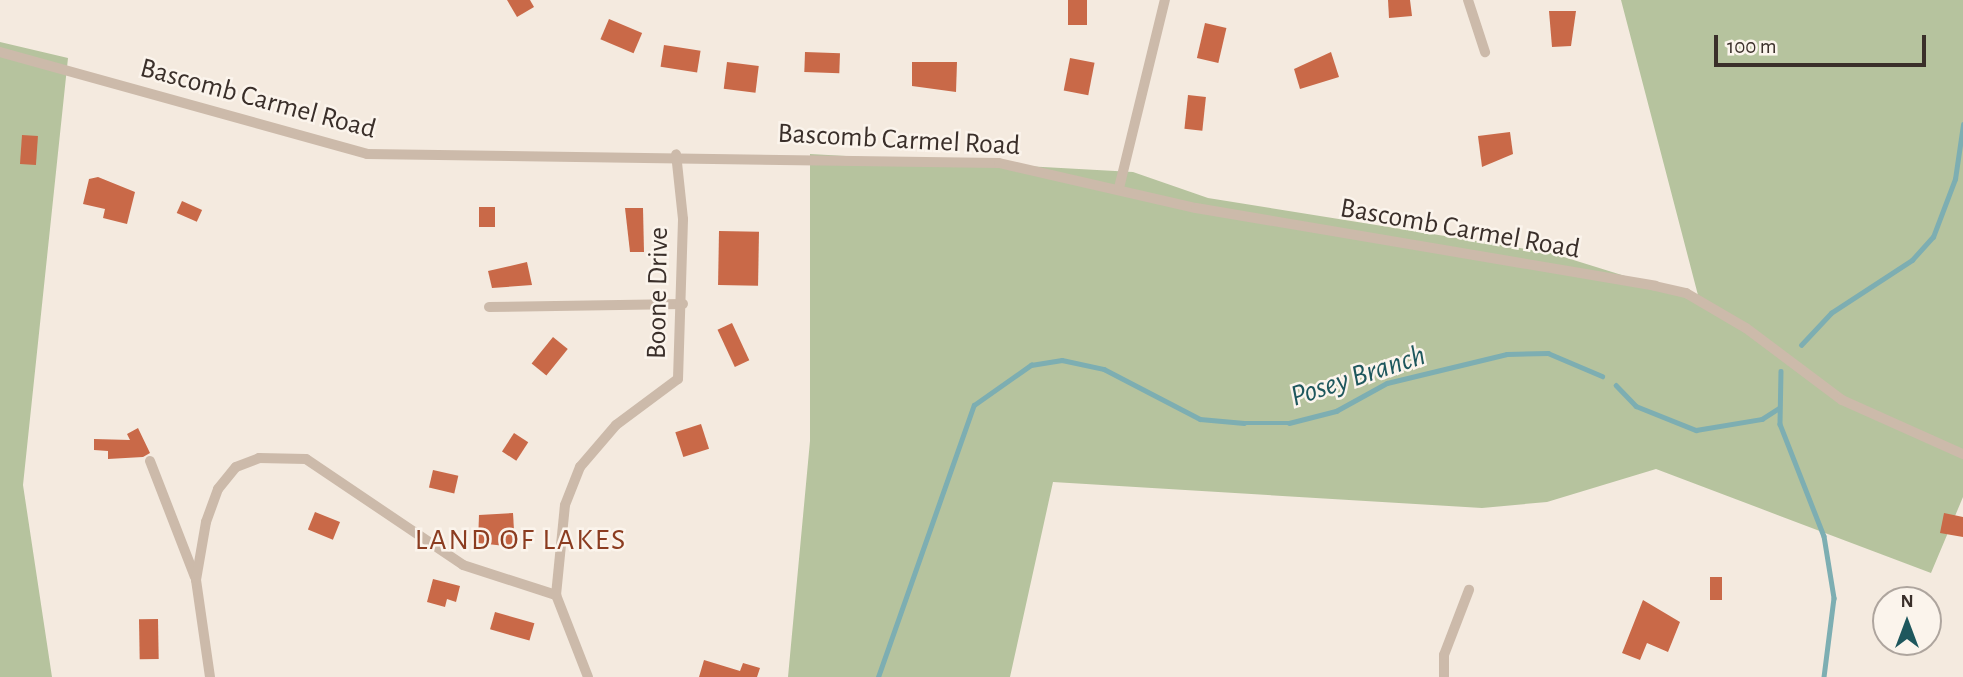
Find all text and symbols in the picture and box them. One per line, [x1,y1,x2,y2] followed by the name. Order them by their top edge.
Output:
[1718,21,1930,65] scale bar
[1727,36,1777,57] text: 100 m
[136,51,380,147] street label: Bascomb Carmel Road
[777,117,1021,163] street label: Bascomb Carmel Road
[1338,191,1582,267] street label: Bascomb Carmel Road
[640,227,676,359] street label: Boone Drive
[1286,337,1430,415] water label: Posey Branch
[416,522,626,558] district label: LAND OF LAKES
[1872,586,1942,656] north arrow
[1900,592,1914,611] text: N

